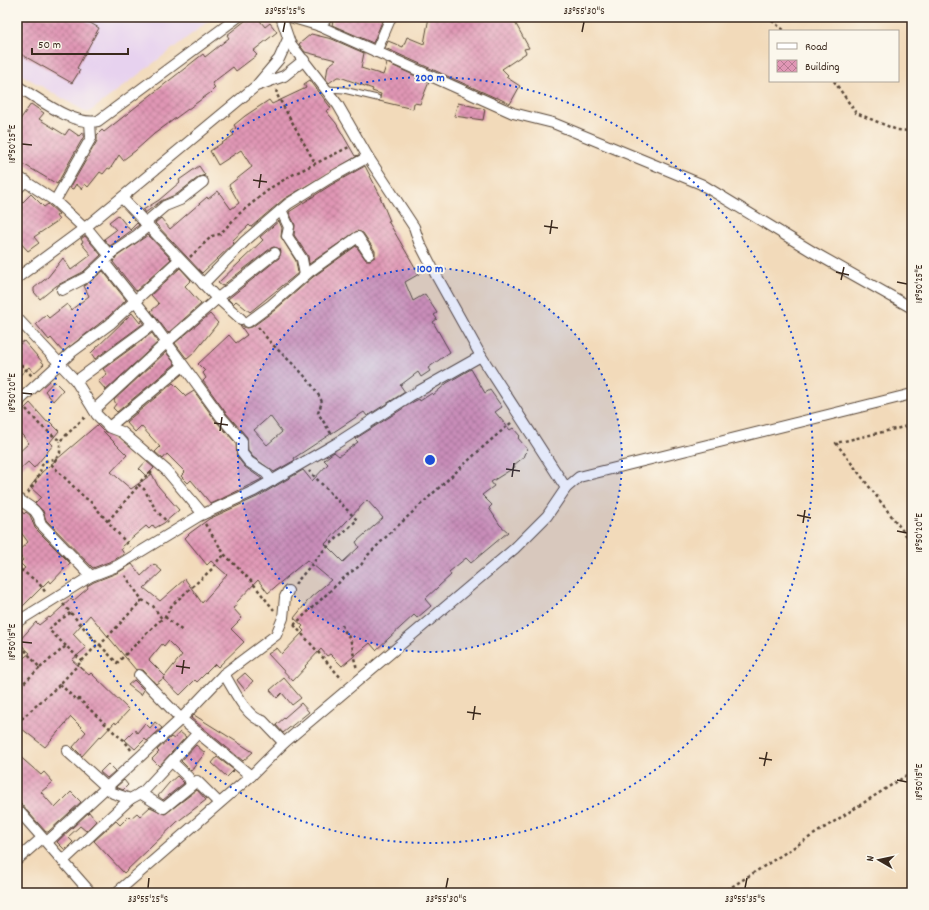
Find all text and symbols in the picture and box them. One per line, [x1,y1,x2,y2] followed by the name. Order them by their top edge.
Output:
[265,5,305,19] text: 33°55'25"S
[563,5,605,19] text: 33°55'30"S
[32,30,128,56] scale bar
[769,30,899,82] legend
[38,37,61,54] text: 50 m
[805,39,827,56] text: Road
[805,59,840,76] text: Building
[415,70,445,87] text: 200 m
[6,124,20,163] text: 18°50'25"E
[417,261,443,278] text: 100 m
[913,264,927,303] text: 18°50'25"E
[6,373,20,413] text: 18°50'20"E
[423,453,437,467] centre of rings
[913,513,927,553] text: 18°50'20"E
[6,623,20,660] text: 18°50'15"E
[913,763,927,800] text: 18°50'15"E
[859,840,899,880] north arrow
[863,854,880,863] text: N
[128,893,168,907] text: 33°55'25"S
[425,893,467,907] text: 33°55'30"S
[725,893,765,907] text: 33°55'35"S

